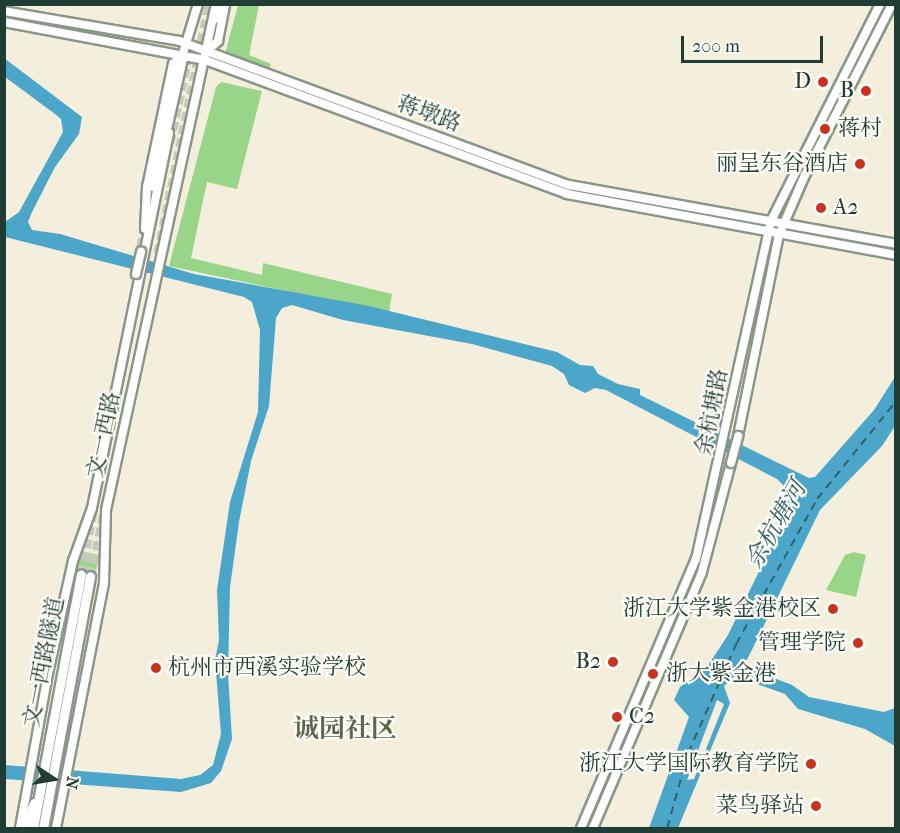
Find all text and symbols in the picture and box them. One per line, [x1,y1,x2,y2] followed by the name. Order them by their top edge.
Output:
[684,24,826,62] scale bar
[692,36,740,57] text: 200 m
[794,69,811,95] place label: D
[816,75,830,89] marker: D
[840,78,854,104] place label: B
[859,84,873,98] marker: B
[393,90,465,138] street label: 蒋墩路
[838,116,882,142] place label: 蒋村
[816,120,834,138] marker: 蒋村
[716,151,848,177] place label: 丽呈东谷酒店
[853,157,867,171] marker: 丽呈东谷酒店
[833,195,859,221] place label: A2
[814,201,828,215] marker: A2
[691,366,733,458] street label: 余杭塘路
[82,389,126,481] street label: 文一西路
[740,476,812,574] water label: 余杭塘河
[18,595,70,729] street label: 文一西路隧道
[623,596,821,622] place label: 浙江大学紫金港校区
[826,602,840,616] marker: 浙江大学紫金港校区
[758,630,846,656] place label: 管理学院
[851,636,865,650] marker: 管理学院
[575,649,601,675] place label: B2
[168,655,366,681] place label: 杭州市西溪实验学校
[606,655,620,669] marker: B2
[149,661,163,675] marker: 杭州市西溪实验学校
[666,661,776,687] place label: 浙大紫金港
[644,665,662,683] marker: 浙大紫金港
[629,704,655,730] place label: C2
[610,710,624,724] marker: C2
[293,713,397,745] district label: 诚园社区
[24,749,84,809] north arrow
[579,751,799,777] place label: 浙江大学国际教育学院
[804,757,818,771] marker: 浙江大学国际教育学院
[62,775,83,791] text: N
[716,793,804,819] place label: 菜鸟驿站
[809,799,823,813] marker: 菜鸟驿站

